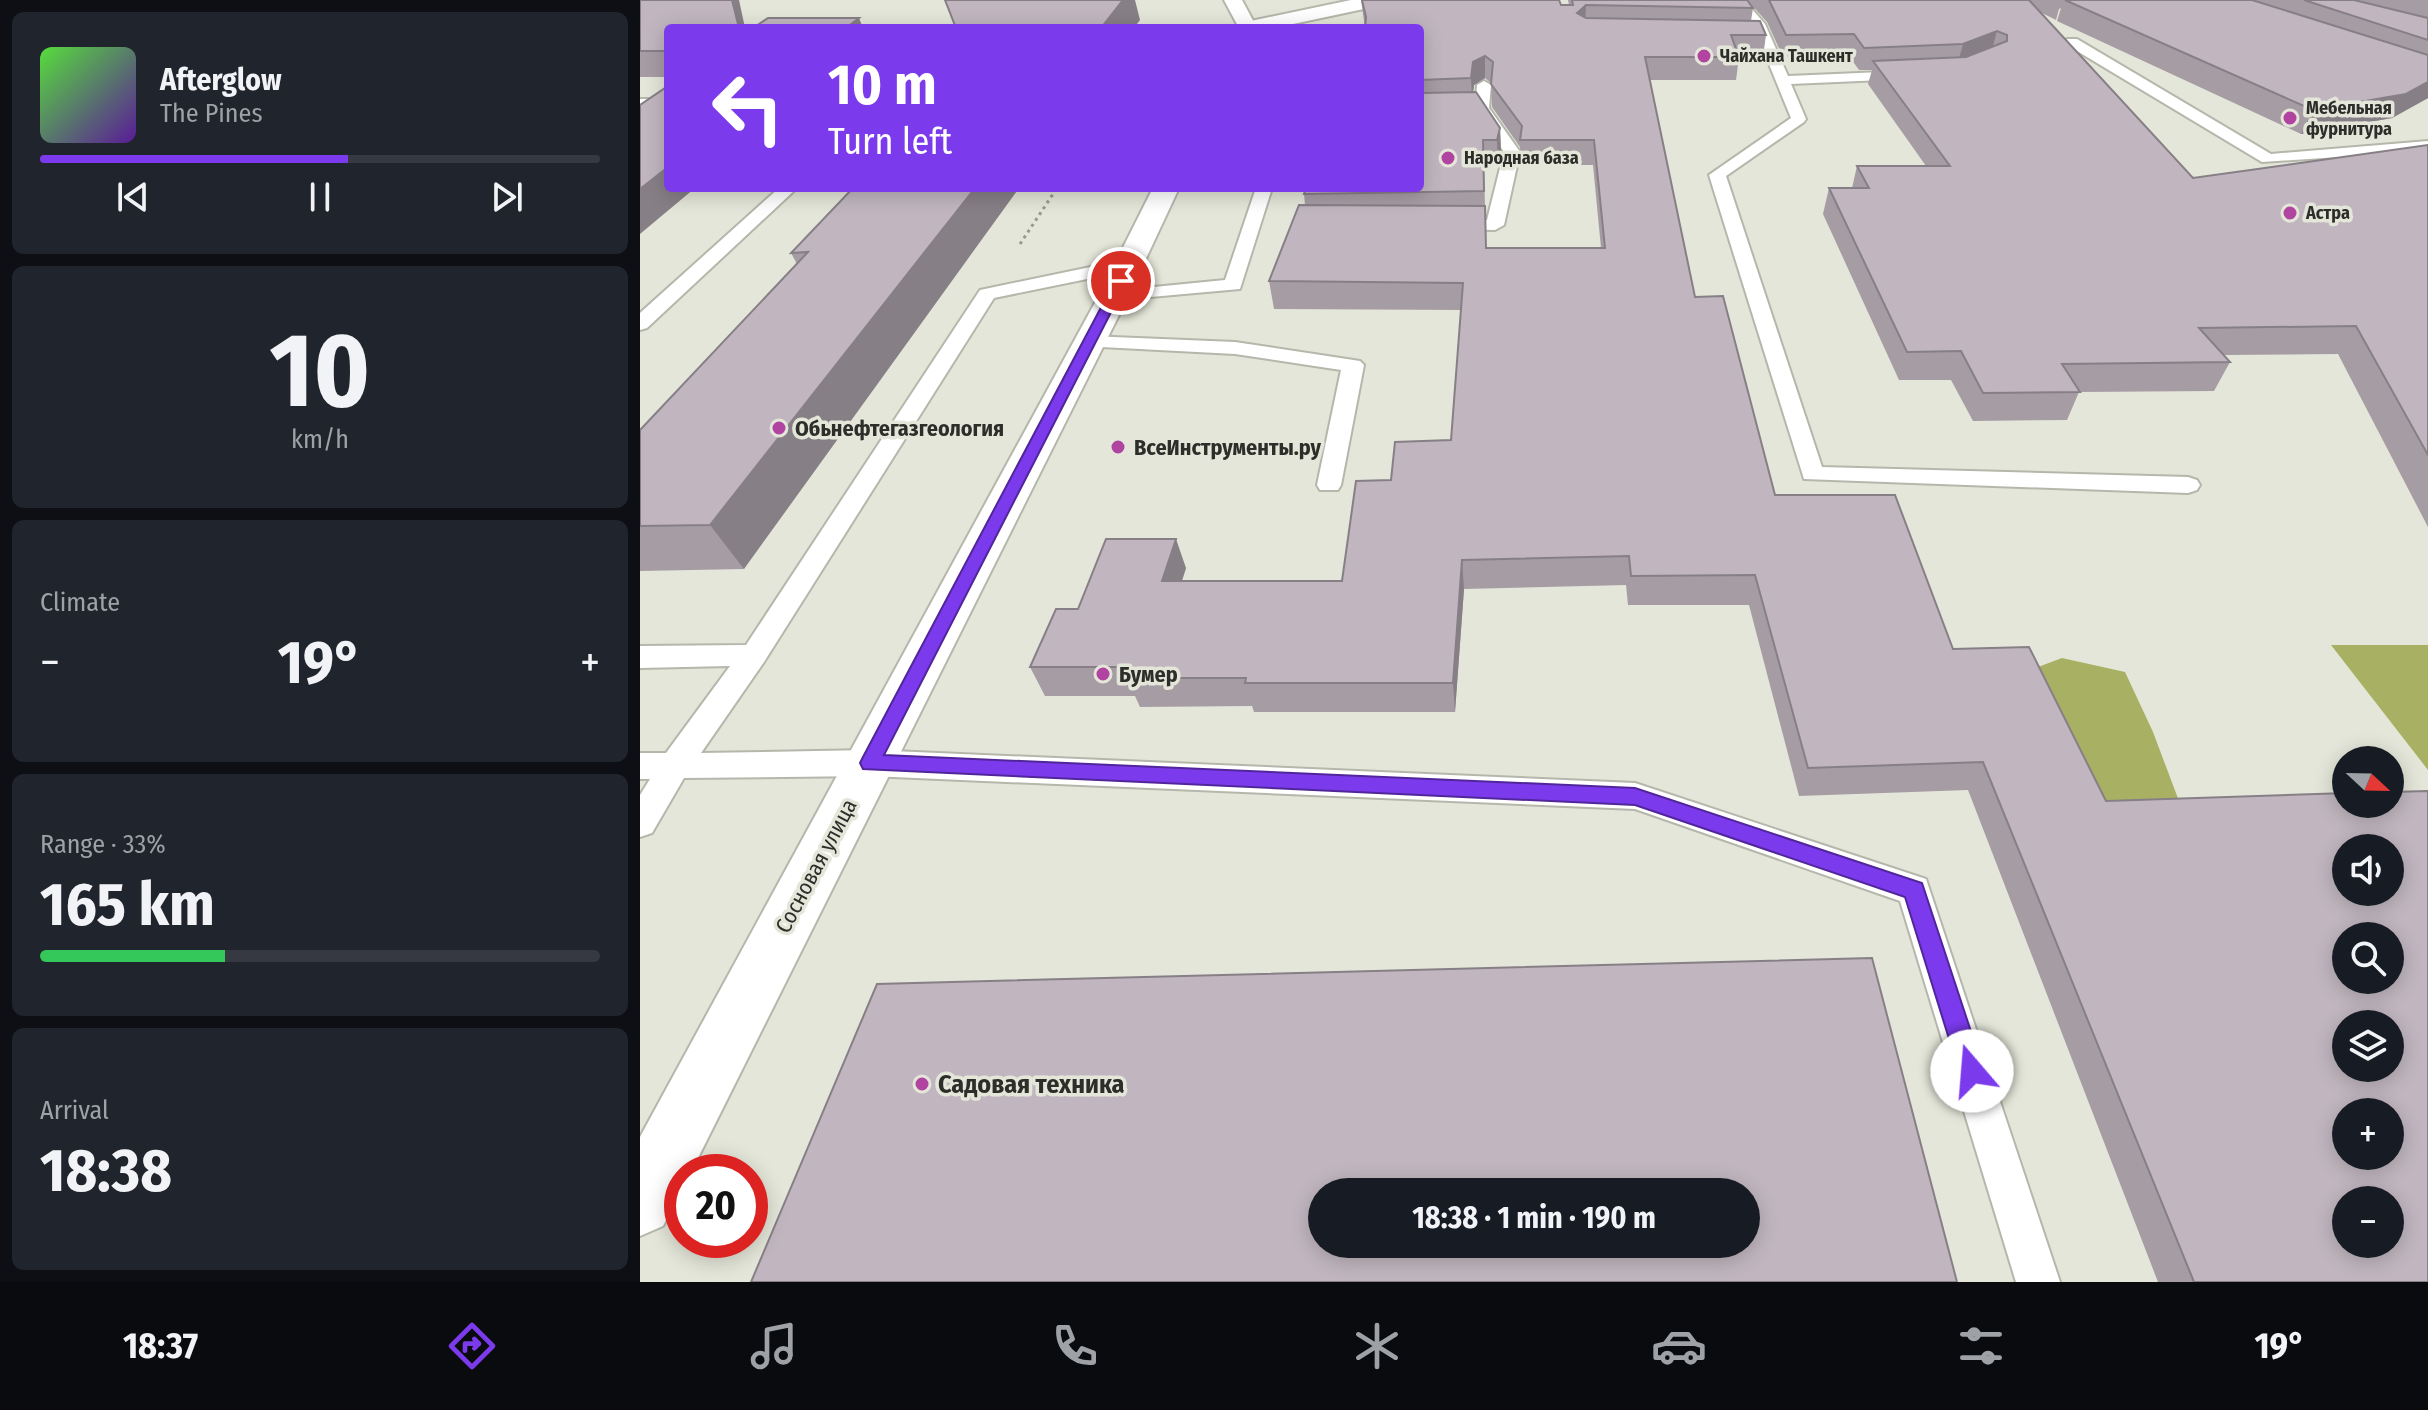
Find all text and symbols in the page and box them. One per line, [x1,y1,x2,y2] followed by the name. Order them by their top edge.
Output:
[1720,45,1853,67] place label: Чайхана Ташкент
[1695,47,1713,65] marker: Чайхана Ташкент
[828,52,937,119] text: 10 m
[696,56,800,160] icon: left
[160,62,282,98] text: Afterglow
[2306,97,2392,140] place label: Мебельная фурнитура
[160,98,263,129] text: The Pines
[2281,109,2299,127] marker: Мебельная фурнитура
[828,120,952,164] text: Turn left
[1464,147,1579,169] place label: Народная база
[1439,149,1457,167] marker: Народная база
[111,175,155,219] icon: previous
[298,175,342,219] icon: pause
[485,175,529,219] icon: next
[2305,202,2350,224] place label: Астра
[2281,204,2299,222] marker: Астра
[1087,247,1155,315] pin
[1099,259,1143,303] icon: arrive
[270,309,370,434] text: 10
[795,415,1004,442] place label: Обьнефтегазгеология
[770,419,788,437] marker: Обьнефтегазгеология
[291,424,349,455] text: km/h
[1134,434,1322,461] place label: ВсеИнструменты.ру
[1109,438,1127,456] marker: ВсеИнструменты.ру
[40,587,120,618] text: Climate
[278,627,362,699] text: 19°
[40,636,60,689] text: −
[580,636,600,689] text: +
[1119,661,1178,688] place label: Бумер
[1094,665,1112,683] marker: Бумер
[2332,746,2404,818] north arrow
[2332,746,2404,1258] map controls
[769,794,863,938] street label: Сосновая улица
[40,829,166,860] text: Range · 33%
[2332,834,2404,906] button: sound
[40,869,215,941] text: 165 km
[2332,922,2404,994] button: search
[2332,1010,2404,1082] button: layers
[1930,1029,2014,1113] position arrow
[938,1069,1125,1100] place label: Садовая техника
[913,1075,931,1093] marker: Садовая техника
[40,1095,109,1126] text: Arrival
[2332,1098,2404,1170] button: +
[40,1135,172,1207] text: 18:38
[664,1154,768,1258] speed limit sign: 20
[2332,1186,2404,1258] button: −
[1412,1200,1656,1236] text: 18:38 · 1 min · 190 m
[444,1318,500,1374] icon: directions
[746,1318,802,1374] icon: music
[1047,1318,1103,1374] icon: phone
[1349,1318,1405,1374] icon: climate
[1651,1318,1707,1374] icon: car
[1953,1318,2009,1374] icon: filters
[123,1324,198,1368] text: 18:37
[2254,1324,2305,1368] text: 19°

